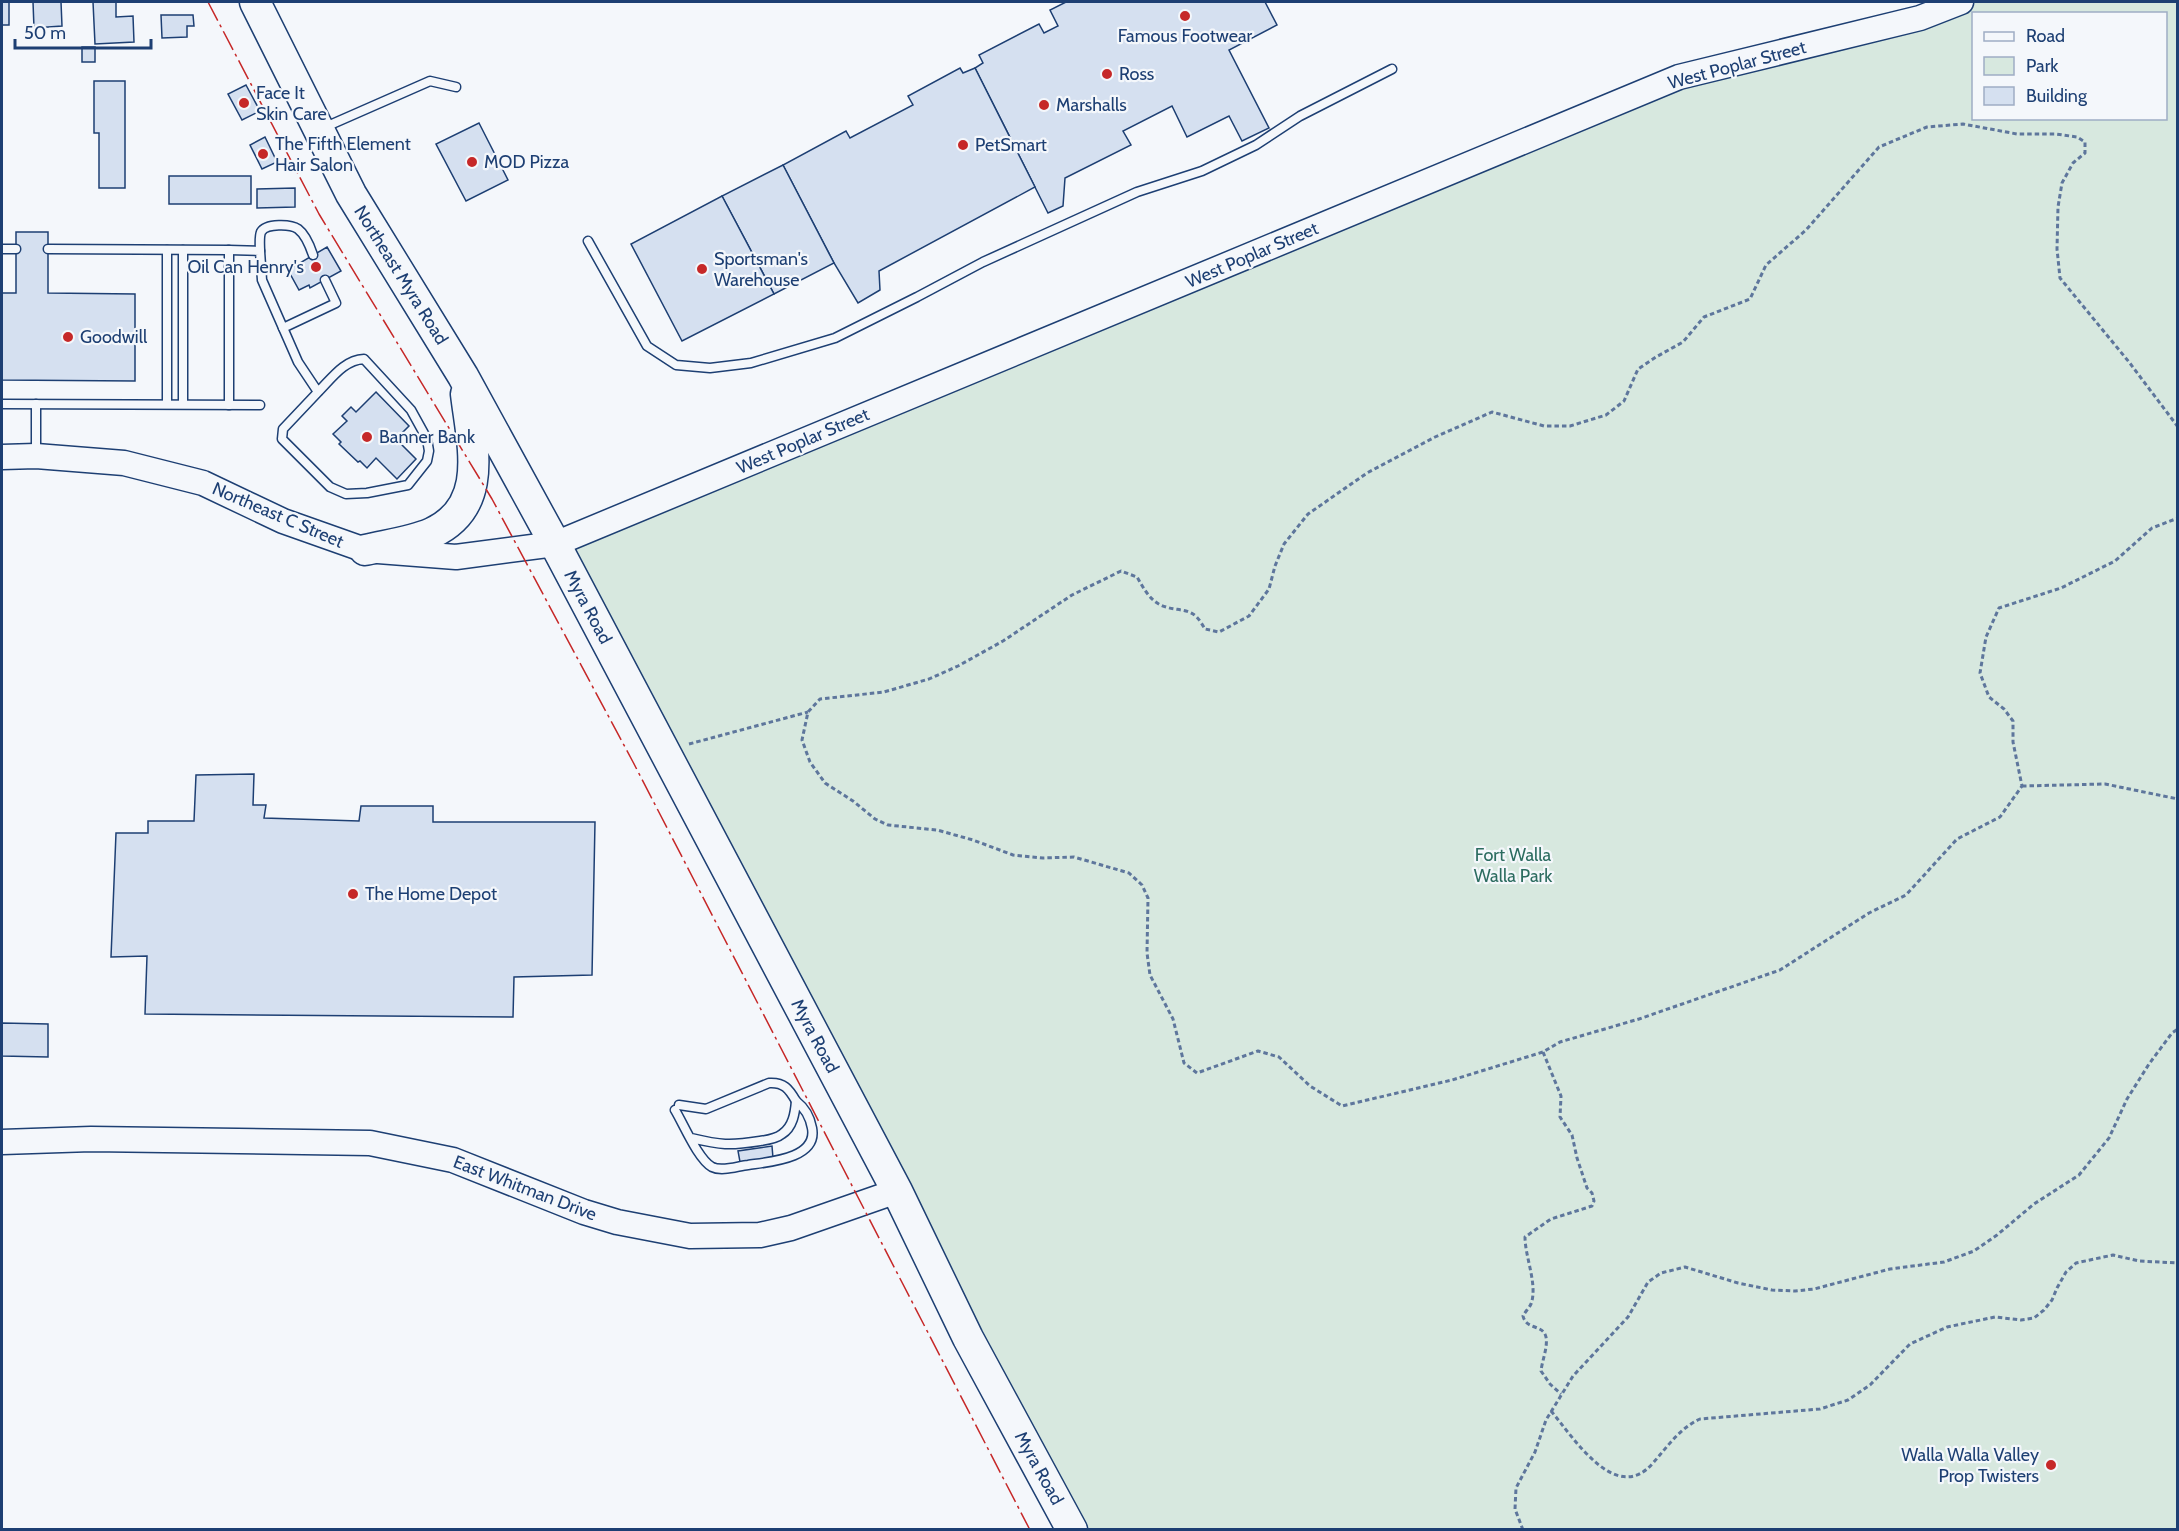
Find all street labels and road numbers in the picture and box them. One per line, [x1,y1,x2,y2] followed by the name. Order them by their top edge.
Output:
[1666,36,1808,94] street label: West Poplar Street
[349,201,453,349] street label: Northeast Myra Road
[1182,217,1322,293] street label: West Poplar Street
[733,403,873,479] street label: West Poplar Street
[209,477,347,553] street label: Northeast C Street
[559,566,617,648] street label: Myra Road
[786,995,844,1077] street label: Myra Road
[450,1151,600,1225] street label: East Whitman Drive
[1010,1427,1068,1509] street label: Myra Road

